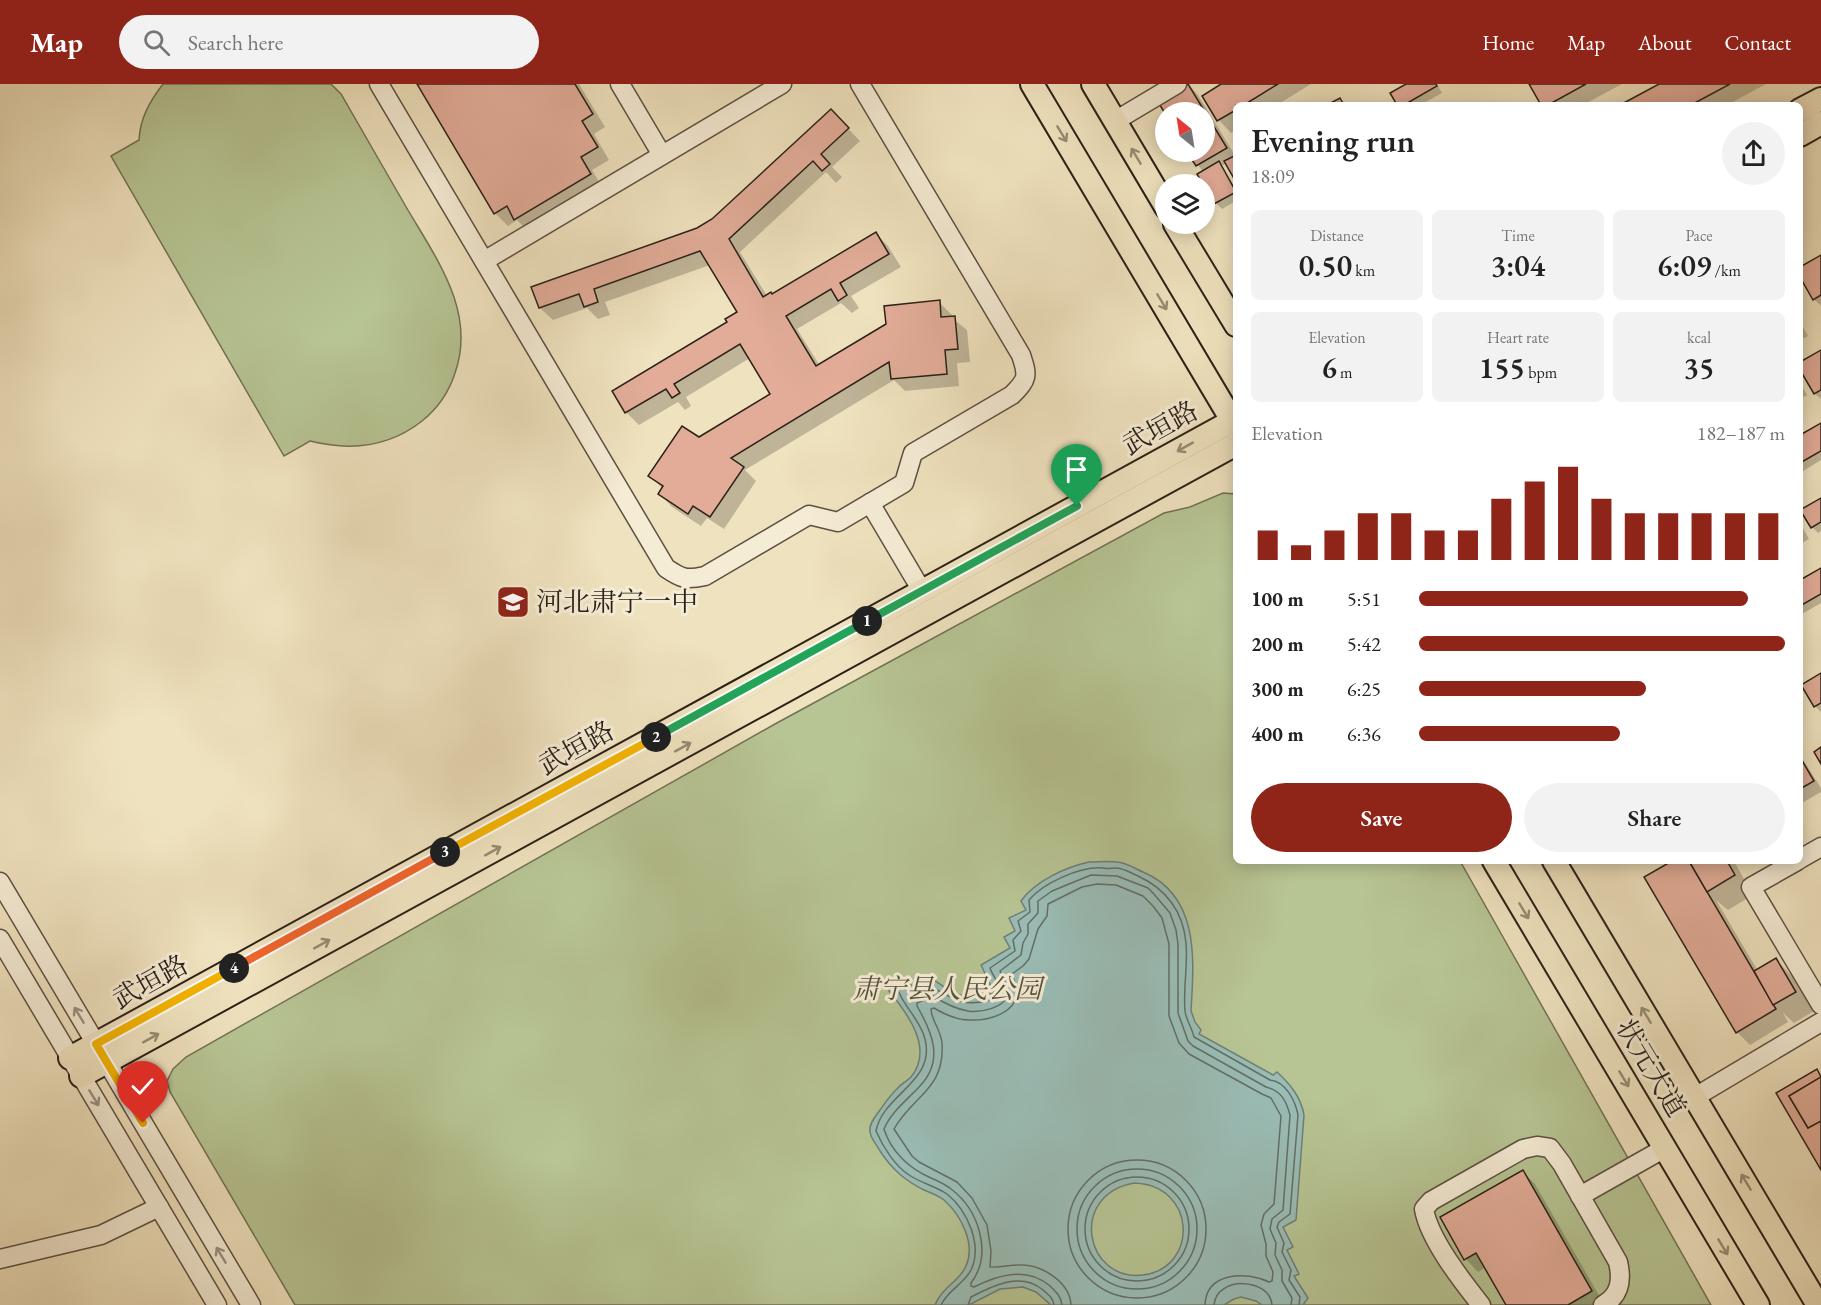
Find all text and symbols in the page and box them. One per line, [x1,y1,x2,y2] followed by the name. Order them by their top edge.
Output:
[119,15,539,69] search box
[30,24,83,60] text: Map
[140,26,173,59] icon: search
[188,28,283,57] text: Search here
[1482,29,1534,56] text: Home
[1567,29,1605,56] text: Map
[1638,29,1691,56] text: About
[1724,29,1791,56] text: Contact
[1155,102,1215,162] north arrow
[1155,102,1215,234] map controls
[1251,119,1415,162] text: Evening run
[1722,122,1785,185] button: share
[1057,125,1069,142] one-way arrow
[1129,148,1141,165] one-way arrow
[1251,163,1294,189] text: 18:09
[1155,174,1215,234] button: layers
[1310,225,1364,246] text: Distance
[1501,225,1535,246] text: Time
[1686,225,1712,246] text: Pace
[1299,246,1352,285] text: 0.50
[1491,246,1545,285] text: 3:04
[1657,246,1711,285] text: 6:09
[1352,260,1375,281] text: km
[1711,260,1741,281] text: /km
[1156,293,1168,310] one-way arrow
[1308,327,1366,348] text: Elevation
[1487,327,1549,348] text: Heart rate
[1687,327,1711,348] text: kcal
[1321,348,1337,387] text: 6
[1479,348,1525,387] text: 155
[1684,348,1714,387] text: 35
[1337,362,1353,383] text: m
[1525,362,1557,383] text: bpm
[1116,393,1204,463] street label: 武垣路
[1251,420,1323,446] text: Elevation
[1697,420,1785,446] text: 182–187 m
[1176,442,1194,453] one-way arrow
[1051,444,1102,506] pin
[1060,453,1093,486] icon: arrive
[495,584,531,620] school or university icon: 河北肃宁一中
[536,584,698,619] place label: 河北肃宁一中
[1251,586,1304,612] text: 100 m
[1347,586,1381,612] text: 5:51
[852,606,882,636] pin: 1
[863,610,871,631] text: 1
[1251,631,1304,657] text: 200 m
[1347,631,1381,657] text: 5:42
[1251,676,1304,702] text: 300 m
[1347,676,1381,702] text: 6:25
[532,713,620,783] street label: 武垣路
[1251,721,1304,747] text: 400 m
[1347,721,1381,747] text: 6:36
[641,722,671,752] pin: 2
[652,726,660,747] text: 2
[673,741,691,752] one-way arrow
[1251,783,1512,852] button: Save
[1524,783,1785,852] button: Share
[430,837,460,867] pin: 3
[441,841,449,862] text: 3
[484,845,501,857] one-way arrow
[1518,902,1530,919] one-way arrow
[313,938,330,950] one-way arrow
[106,947,194,1017] street label: 武垣路
[219,953,249,983] pin: 4
[230,957,238,978] text: 4
[853,971,1045,1006] park label: 肃宁县人民公园
[72,1007,84,1024] one-way arrow
[1640,1007,1652,1024] one-way arrow
[1609,1012,1694,1123] street label: 状元大道
[142,1032,159,1044] one-way arrow
[117,1061,168,1123] pin
[126,1070,159,1103] icon: check
[1618,1070,1630,1087] one-way arrow
[89,1089,101,1106] one-way arrow
[1739,1174,1751,1191] one-way arrow
[1718,1238,1730,1255] one-way arrow
[215,1247,227,1264] one-way arrow

